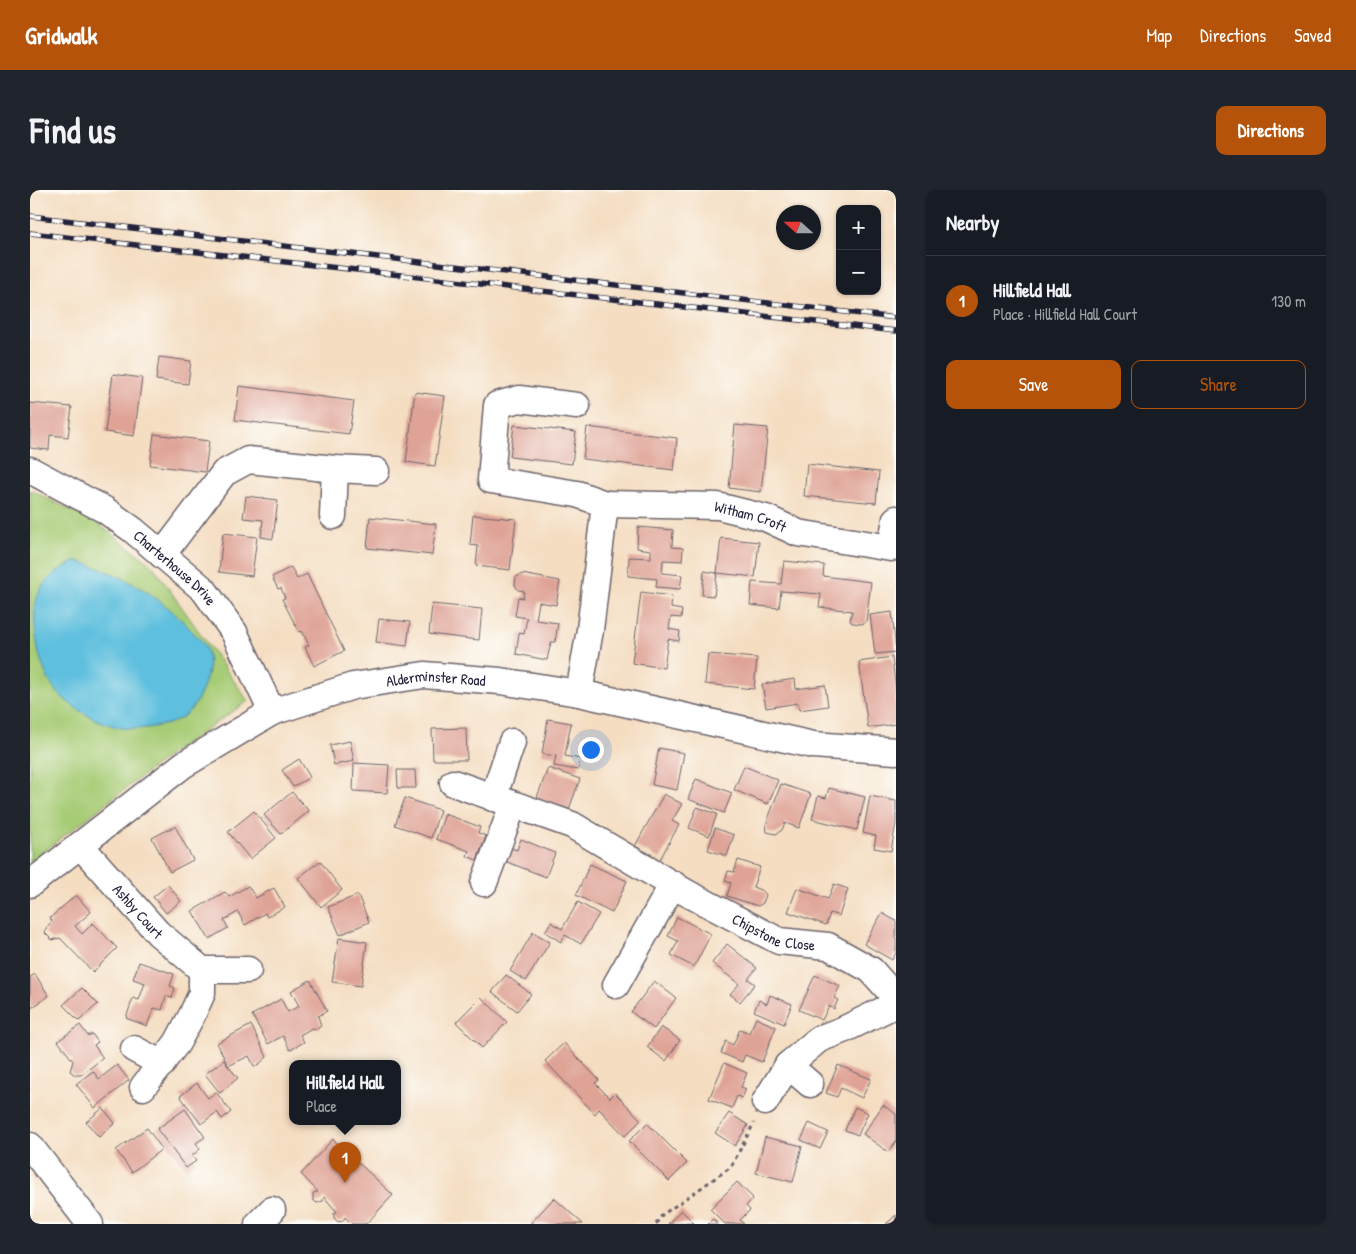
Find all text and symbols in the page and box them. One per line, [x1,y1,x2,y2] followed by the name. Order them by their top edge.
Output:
[25,19,97,51] text: Gridwalk
[1147,23,1172,48] text: Map
[1200,23,1266,48] text: Directions
[1294,23,1331,48] text: Saved
[1216,106,1326,155] button: Directions
[30,107,116,154] text: Find us
[776,205,821,250] north arrow
[836,205,881,295] map controls
[836,205,881,250] button: +
[946,208,999,237] text: Nearby
[836,250,881,295] button: −
[993,277,1071,303] text: Hillfield Hall
[959,290,965,312] text: 1
[1271,290,1306,312] text: 130 m
[993,303,1137,325] text: Place · Hillfield Hall Court
[946,360,1121,409] button: Save
[1131,360,1306,409] button: Share
[713,495,791,537] street label: Witham Croft
[129,525,222,609] street label: Charterhouse Drive
[384,665,486,691] street label: Alderminster Road
[578,737,604,763] your location
[108,879,168,944] street label: Ashby Court
[729,908,816,955] street label: Chipstone Close
[289,1060,401,1125] popup
[306,1069,384,1095] text: Hillfield Hall
[306,1095,337,1117] text: Place
[329,1142,361,1183] pin: 1

